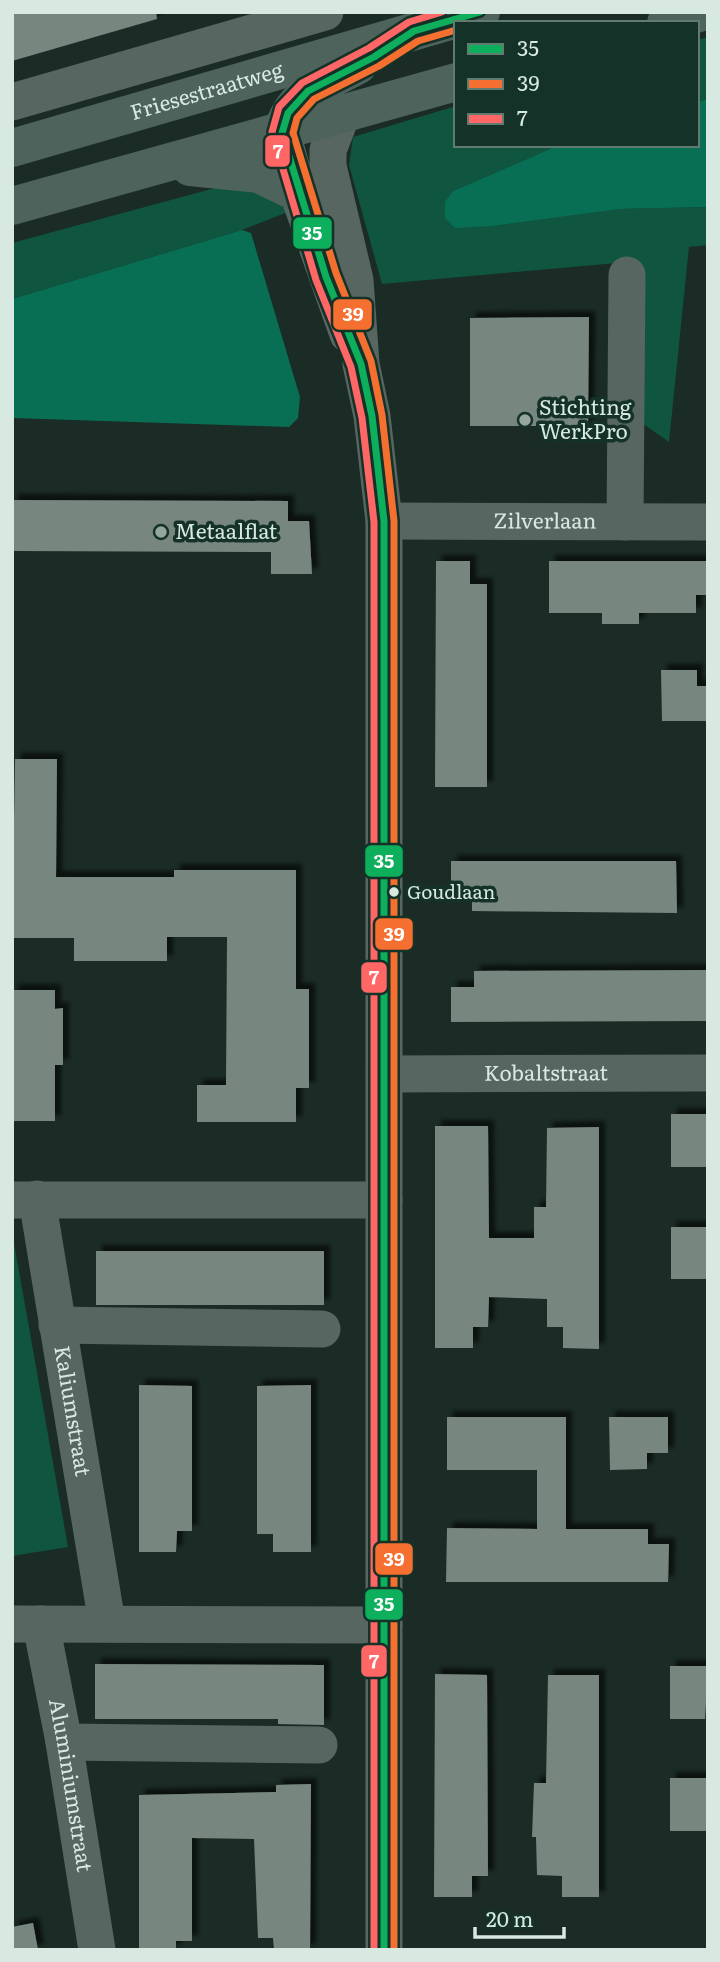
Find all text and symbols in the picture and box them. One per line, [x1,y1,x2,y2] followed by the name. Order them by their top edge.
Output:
[454,21,699,147] legend
[517,31,539,62] text: 35
[126,52,287,126] street label: Friesestraatweg
[517,66,539,97] text: 39
[517,101,528,132] text: 7
[264,134,291,168] line badge: 7
[273,136,284,164] text: 7
[292,216,333,250] line badge: 35
[302,218,322,246] text: 35
[332,298,373,331] line badge: 39
[342,299,364,327] text: 39
[539,390,632,445] place label: Stichting WerkPro
[517,412,533,428] marker: Stichting WerkPro
[494,503,596,535] street label: Zilverlaan
[175,514,278,545] place label: Metaalflat
[153,524,169,540] marker: Metaalflat
[364,844,404,878] line badge: 35
[374,846,394,874] text: 35
[407,877,495,905] place label: Goudlaan
[387,885,401,899] marker: Goudlaan
[374,917,414,951] line badge: 39
[383,919,405,947] text: 39
[360,961,388,994] line badge: 7
[369,962,380,990] text: 7
[484,1055,608,1087] street label: Kobaltstraat
[48,1343,101,1479] street label: Kaliumstraat
[374,1542,414,1576] line badge: 39
[383,1544,405,1572] text: 39
[364,1588,404,1621] line badge: 35
[374,1589,394,1617] text: 35
[360,1644,388,1678] line badge: 7
[369,1646,380,1674] text: 7
[43,1696,102,1874] street label: Aluminiumstraat
[475,1896,564,1940] scale bar
[486,1902,533,1933] text: 20 m

